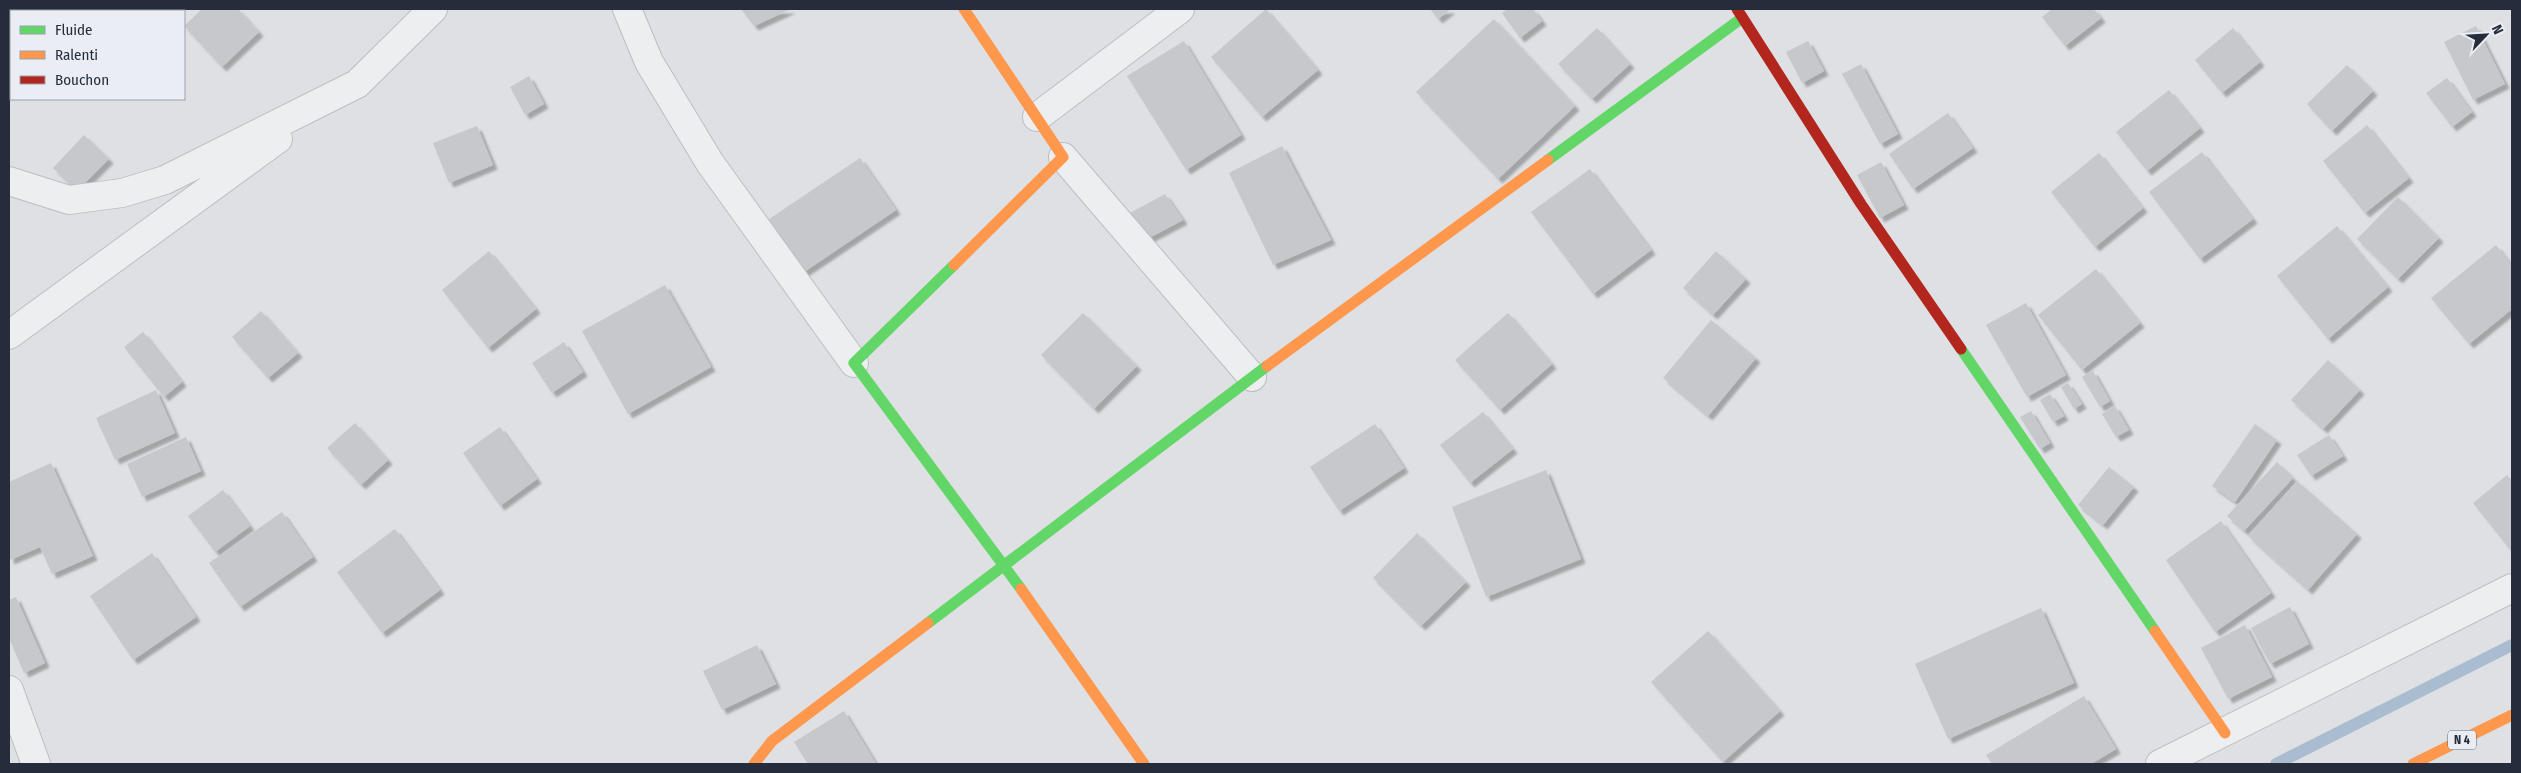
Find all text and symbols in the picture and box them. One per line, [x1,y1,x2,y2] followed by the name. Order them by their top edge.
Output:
[10,10,185,100] legend
[2461,10,2511,60] north arrow
[55,21,92,39] text: Fluide
[2488,22,2507,37] text: N
[55,46,98,64] text: Ralenti
[55,71,109,89] text: Bouchon
[2448,730,2476,750] road number: N 4

